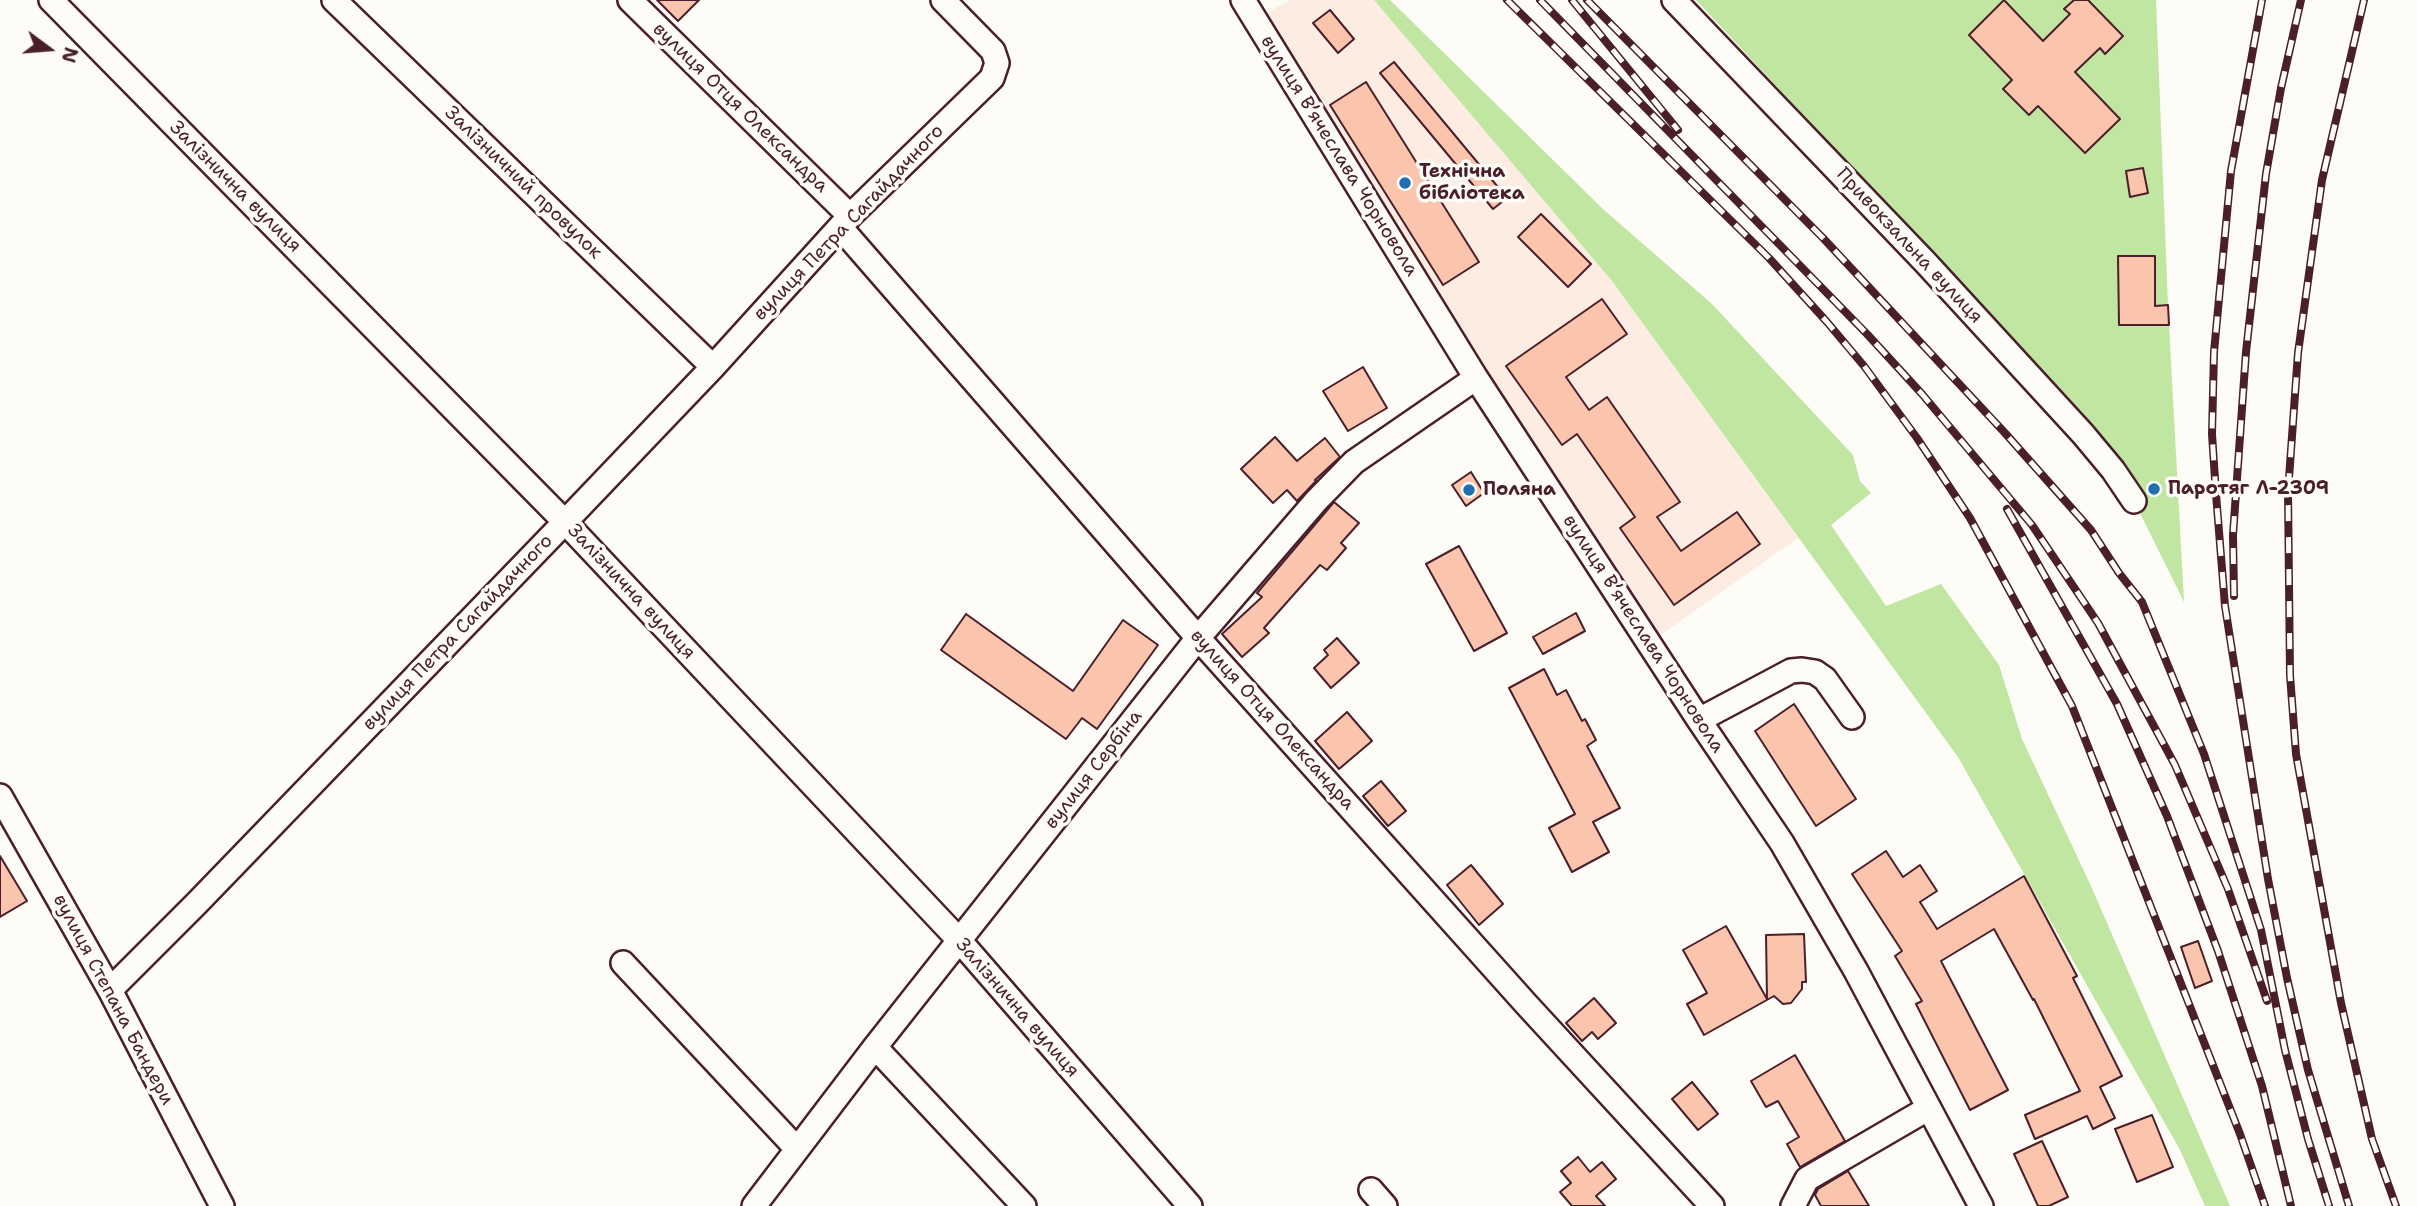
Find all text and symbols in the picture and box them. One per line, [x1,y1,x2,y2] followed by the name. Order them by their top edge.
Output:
[14,14,84,84] north arrow
[647,18,833,198] street label: вулиця Отця Олександра
[1255,31,1423,281] street label: вулиця Вʼячеслава Чорновола
[56,44,84,66] text: N
[440,102,606,264] street label: Залізничний провулок
[164,116,306,258] street label: Залізнична вулиця
[749,120,949,326] street label: вулиця Петра Сагайдачного
[1419,161,1525,205] place label: Технічна бібліотека
[1831,163,1987,329] street label: Привокзальна вулиця
[1397,175,1413,191] marker: Технічна бібліотека
[2168,478,2329,500] place label: Паротяг Л-2309
[1483,479,1556,501] place label: Поляна
[2146,481,2162,497] marker: Паротяг Л-2309
[1461,482,1477,498] marker: Поляна
[1557,511,1729,757] street label: вулиця Вʼячеслава Чорновола
[562,519,700,665] street label: Залізнична вулиця
[358,530,558,736] street label: вулиця Петра Сагайдачного
[1185,625,1359,815] street label: вулиця Отця Олександра
[1040,706,1148,834] street label: вулиця Сербіна
[48,891,178,1109] street label: вулиця Степана Бандери
[950,934,1084,1082] street label: Залізнична вулиця

